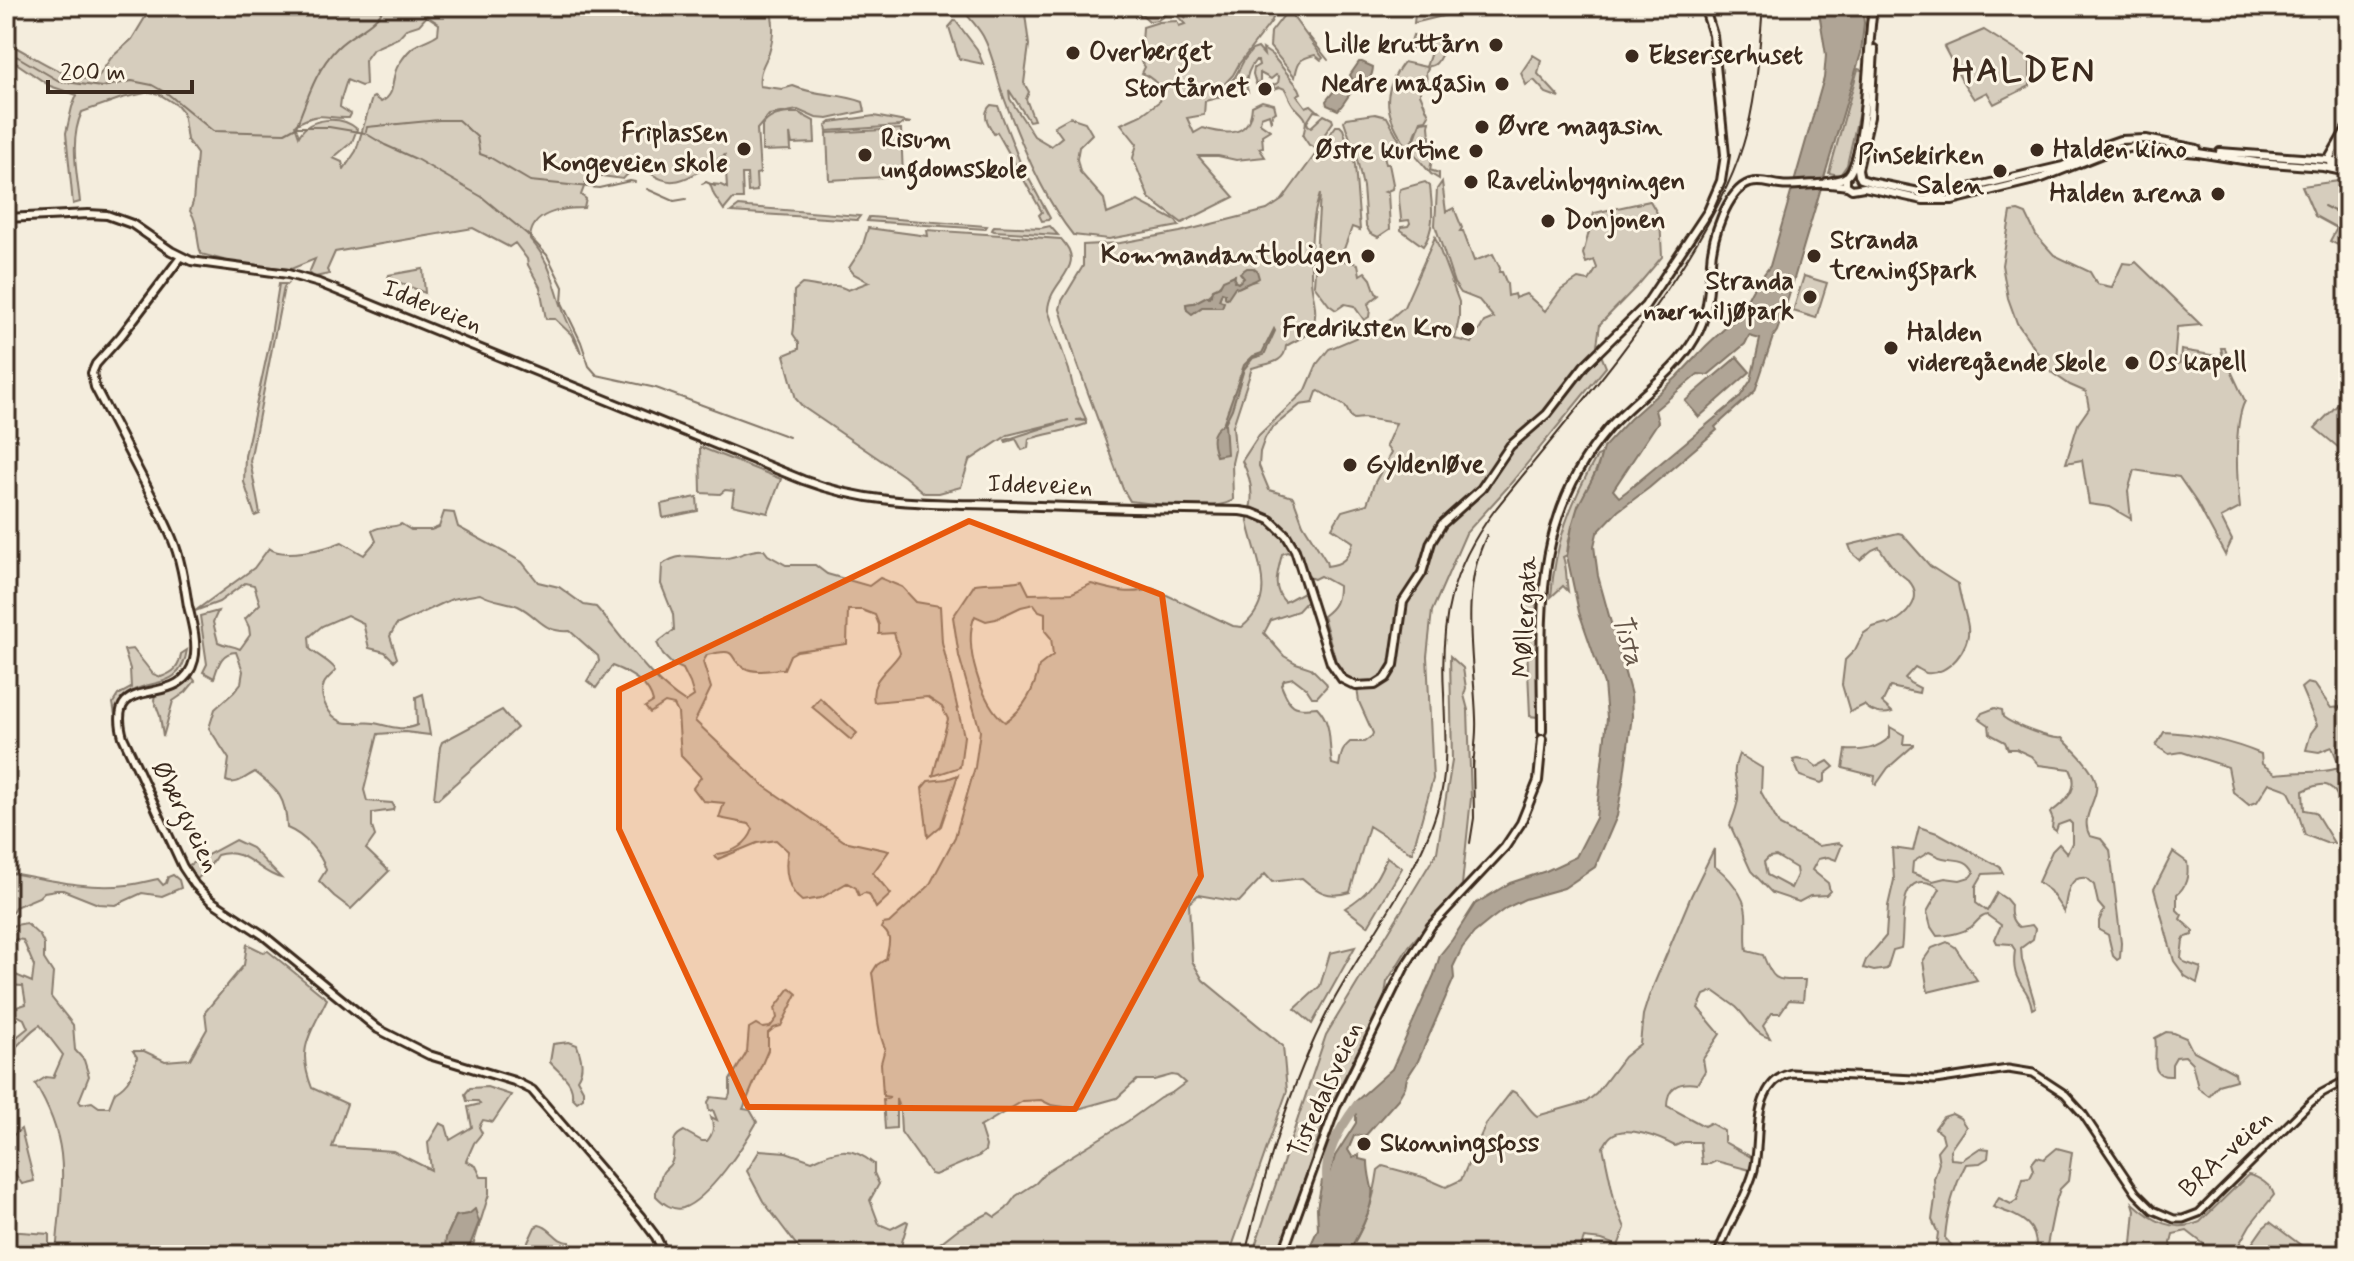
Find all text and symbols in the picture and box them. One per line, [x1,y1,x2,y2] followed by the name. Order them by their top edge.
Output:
[1325,28,1480,62] place label: Lille kruttårn
[1089,36,1213,73] place label: Overberget
[1487,36,1505,54] marker: Lille kruttårn
[1648,39,1803,73] place label: Ekserserhuset
[48,44,192,94] scale bar
[1064,44,1082,62] marker: Overberget
[1623,47,1641,65] marker: Ekserserhuset
[1952,49,2096,94] district label: HALDEN
[60,58,126,89] text: 200 m
[1321,67,1486,104] place label: Nedre magasin
[1125,72,1249,106] place label: Stortårnet
[1493,75,1511,93] marker: Nedre magasin
[1256,80,1274,98] marker: Stortårnet
[1498,110,1663,145] place label: Øvre magasin
[542,117,728,184] place label: Friplassen Kongeveien skole
[1473,118,1491,136] marker: Øvre magasin
[881,123,1028,190] place label: Risum ungdomsskole
[2053,133,2187,167] place label: Halden kino
[1315,134,1460,168] place label: Østre kurtine
[1858,139,1985,203] place label: Pinsekirken Salen
[735,140,753,158] marker: Friplassen Kongeveien skole
[2028,141,2046,159] marker: Halden kino
[1467,142,1485,160] marker: Østre kurtine
[856,146,874,164] marker: Risum ungdomsskole
[1991,162,2009,180] marker: Pinsekirken Salen
[1487,165,1685,200] place label: Ravelinbygningen
[1462,173,1480,191] marker: Ravelinbygningen
[2050,177,2202,211] place label: Halden arena
[2209,185,2227,203] marker: Halden arena
[1564,204,1666,239] place label: Donjonen
[1539,212,1557,230] marker: Donjonen
[1829,224,1977,291] place label: Stranda treningspark
[1101,239,1352,274] place label: Kommandantboligen
[1359,247,1377,265] marker: Kommandantboligen
[1805,247,1823,265] marker: Stranda treningspark
[1643,265,1794,329] place label: Stranda nærmiljøpark
[377,272,487,342] street label: Iddeveien
[1801,288,1819,306] marker: Stranda nærmiljøpark
[1282,312,1452,346] place label: Fredriksten Kro
[1907,316,2107,381] place label: Halden videregående skole
[1459,320,1477,338] marker: Fredriksten Kro
[1882,339,1900,357] marker: Halden videregående skole
[2148,346,2247,380] place label: Os kapell
[2123,354,2141,372] marker: Os kapell
[1366,448,1485,482] place label: Gyldenløve
[1341,456,1359,474] marker: Gyldenløve
[987,467,1093,505] street label: Iddeveien
[1506,555,1546,679] street label: Møllergata
[1602,609,1652,671] water label: Tista
[140,756,228,880] street label: Øbergveien
[1281,1016,1371,1164] street label: Tistedalsveien
[2172,1102,2280,1206] street label: BRA-veien
[1380,1127,1540,1164] place label: Skonningsfoss
[1355,1135,1373,1153] marker: Skonningsfoss

